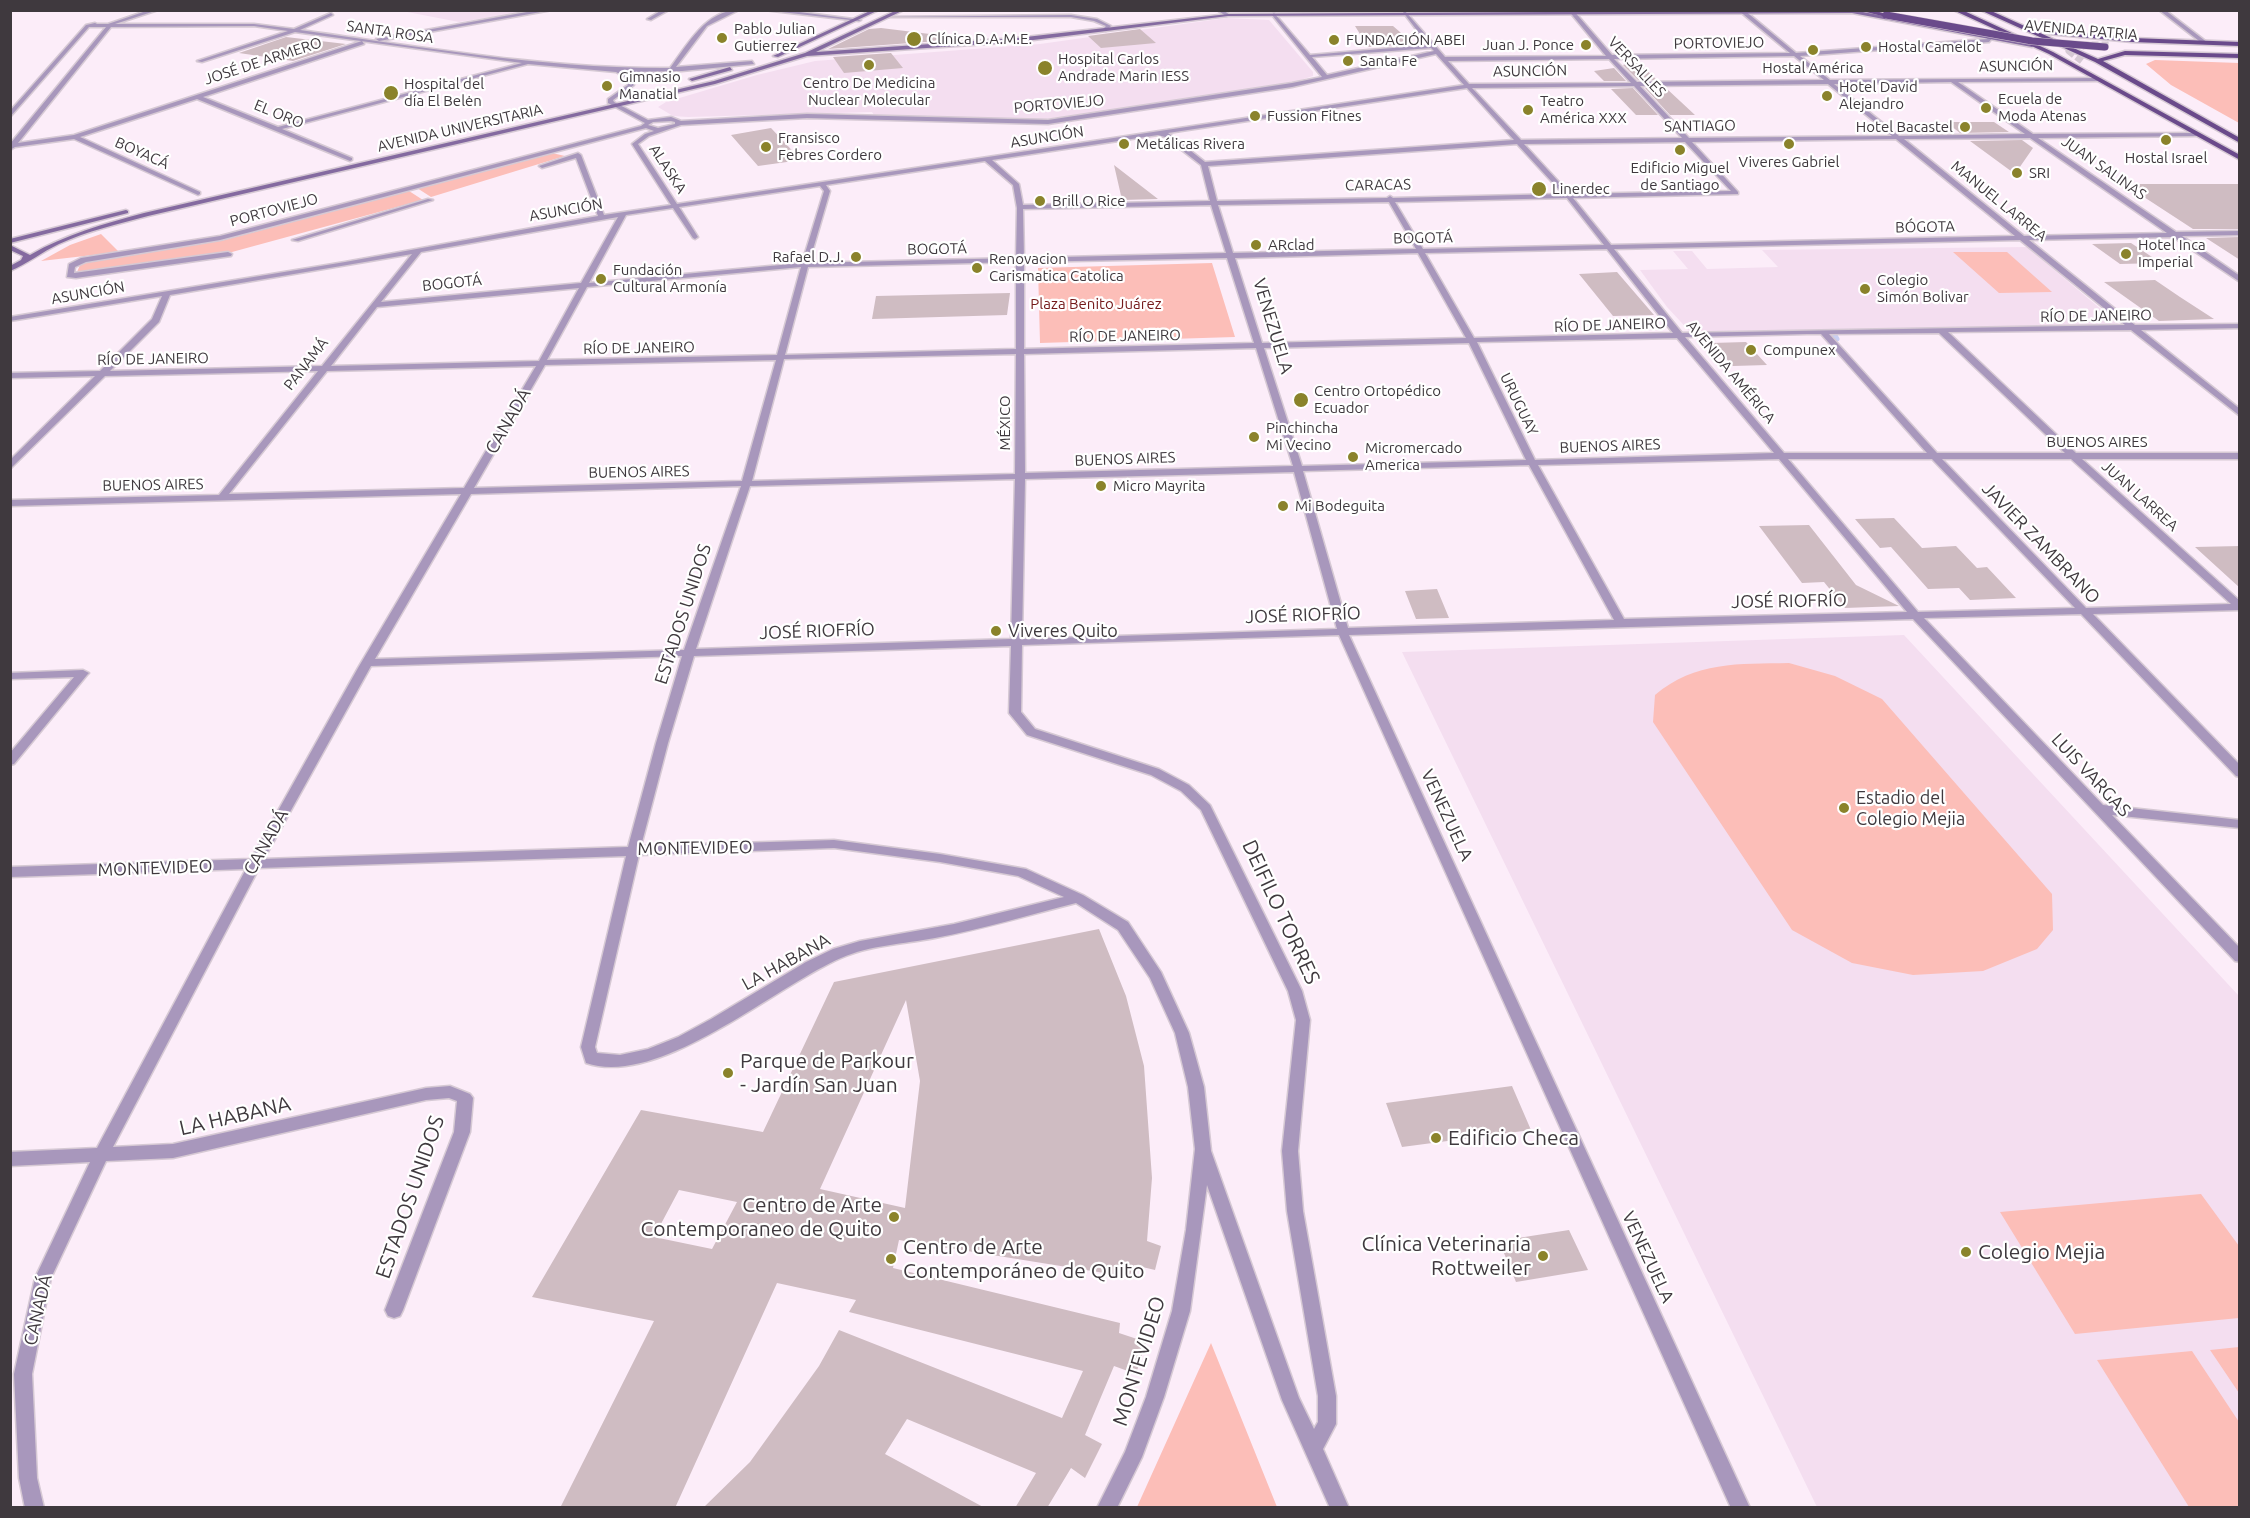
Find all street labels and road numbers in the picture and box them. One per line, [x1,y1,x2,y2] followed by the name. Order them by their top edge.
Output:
[2024,16,2138,44] street label: AVENIDA PATRIA
[345,17,435,47] street label: SANTA ROSA
[202,33,324,89] street label: JOSÉ DE ARMERO
[1604,33,1670,101] street label: VERSALLES
[1674,33,1764,53] street label: PORTOVIEJO
[1979,56,2053,76] street label: ASUNCIÓN
[1493,61,1567,81] street label: ASUNCIÓN
[1013,91,1105,117] street label: PORTOVIEJO
[251,96,307,132] street label: EL ORO
[376,100,544,156] street label: AVENIDA UNIVERSITARIA
[1664,116,1736,136] street label: SANTIAGO
[1009,122,1085,152] street label: ASUNCIÓN
[2058,132,2150,204] street label: JUAN SALINAS
[112,133,172,173] street label: BOYACÁ
[645,141,691,197] street label: ALASKA
[1947,157,2051,245] street label: MANUEL LARREA
[1345,175,1411,195] street label: CARACAS
[228,190,320,230] street label: PORTOVIEJO
[528,195,604,225] street label: ASUNCIÓN
[1895,217,1955,237] street label: BÓGOTA
[1393,228,1453,248] street label: BOGOTÁ
[907,239,967,259] street label: BOGOTÁ
[421,271,483,295] street label: BOGOTÁ
[1248,276,1298,376] street label: VENEZUELA
[50,278,126,308] street label: ASUNCIÓN
[2040,306,2152,326] street label: RÍO DE JANEIRO
[1554,314,1666,336] street label: RÍO DE JANEIRO
[1683,317,1779,427] street label: AVENIDA AMÉRICA
[1069,326,1181,346] street label: RÍO DE JANEIRO
[280,334,332,394] street label: PANAMÁ
[583,338,695,358] street label: RÍO DE JANEIRO
[97,349,209,369] street label: RÍO DE JANEIRO
[1496,370,1542,438] street label: URUGUAY
[481,384,535,458] street label: CANADÁ
[996,395,1014,451] street label: MÉXICO
[2046,433,2148,451] street label: BUENOS AIRES
[1559,435,1661,457] street label: BUENOS AIRES
[1074,448,1176,470] street label: BUENOS AIRES
[2098,457,2182,535] street label: JUAN LARREA
[588,462,690,482] street label: BUENOS AIRES
[102,475,204,495] street label: BUENOS AIRES
[1977,478,2105,608] street label: JAVIER ZAMBRANO
[650,541,716,687] street label: ESTADOS UNIDOS
[1731,589,1847,613] street label: JOSÉ RIOFRÍO
[1245,602,1361,628] street label: JOSÉ RIOFRÍO
[759,618,875,644] street label: JOSÉ RIOFRÍO
[2047,729,2135,821] street label: LUIS VARGAS
[1416,766,1478,864] street label: VENEZUELA
[239,805,293,879] street label: CANADÁ
[637,836,753,860] street label: MONTEVIDEO
[1237,836,1325,988] street label: DEIFILO TORRES
[97,855,213,881] street label: MONTEVIDEO
[738,929,834,995] street label: LA HABANA
[177,1091,293,1141] street label: LA HABANA
[370,1112,450,1282] street label: ESTADOS UNIDOS
[1617,1208,1679,1306] street label: VENEZUELA
[19,1273,57,1347] street label: CANADÁ
[1107,1293,1171,1429] street label: MONTEVIDEO

